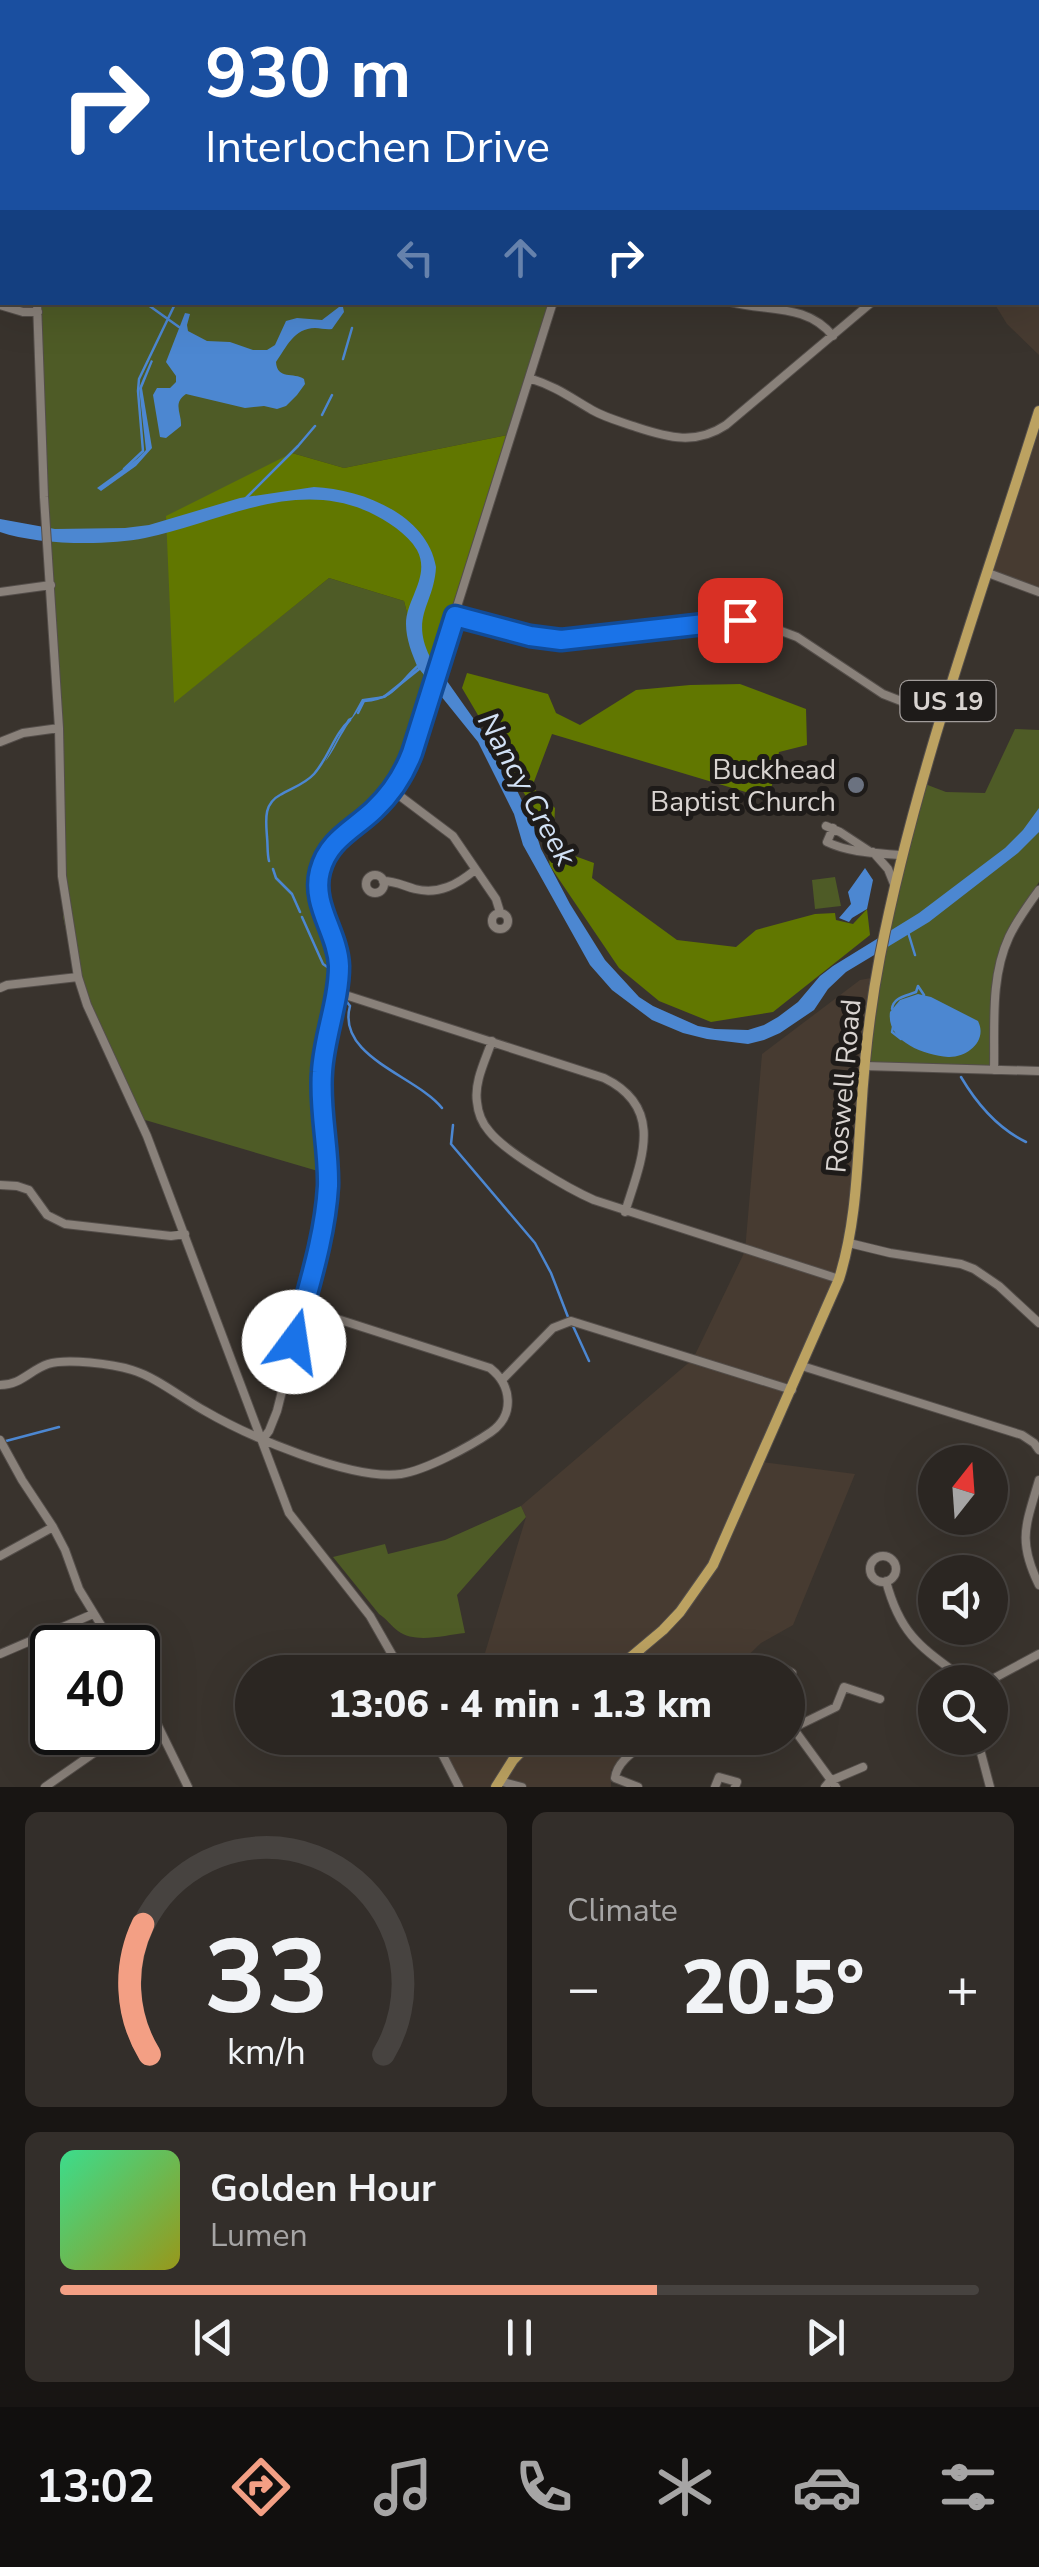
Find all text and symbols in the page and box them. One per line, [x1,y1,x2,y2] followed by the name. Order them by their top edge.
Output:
[205,26,411,122] text: 930 m
[40,40,170,170] icon: right
[205,117,550,178] text: Interlochen Drive
[388,230,443,285] icon: left
[493,230,548,285] icon: ahead
[598,230,653,285] icon: right
[698,578,783,663] pin
[713,593,768,648] icon: arrive
[900,681,996,721] road number: US 19
[467,705,586,874] water label: Nancy Creek
[650,751,836,821] place label: Buckhead Baptist Church
[845,774,867,796] marker: Buckhead Baptist Church
[817,998,871,1175] street label: Roswell Road
[242,1290,346,1394] position arrow
[918,1445,1008,1535] north arrow
[918,1445,1008,1755] map controls
[918,1555,1008,1645] button: sound
[30,1625,160,1755] speed limit sign: 40
[918,1665,1008,1755] button: search
[328,1679,712,1730] text: 13:06 · 4 min · 1.3 km
[567,1889,678,1932] text: Climate
[204,1907,328,2049] text: 33
[681,1937,865,2039] text: 20.5°
[567,1951,600,2026] text: −
[946,1951,979,2026] text: +
[227,2028,305,2077] text: km/h
[210,2163,436,2214] text: Golden Hour
[210,2214,308,2257] text: Lumen
[186,2310,241,2365] icon: previous
[492,2310,547,2365] icon: pause
[798,2310,853,2365] icon: next
[226,2452,296,2522] icon: directions
[368,2452,438,2522] icon: music
[509,2452,579,2522] icon: phone
[650,2452,720,2522] icon: climate
[792,2452,862,2522] icon: car
[933,2452,1003,2522] icon: filters
[36,2457,155,2518] text: 13:02

